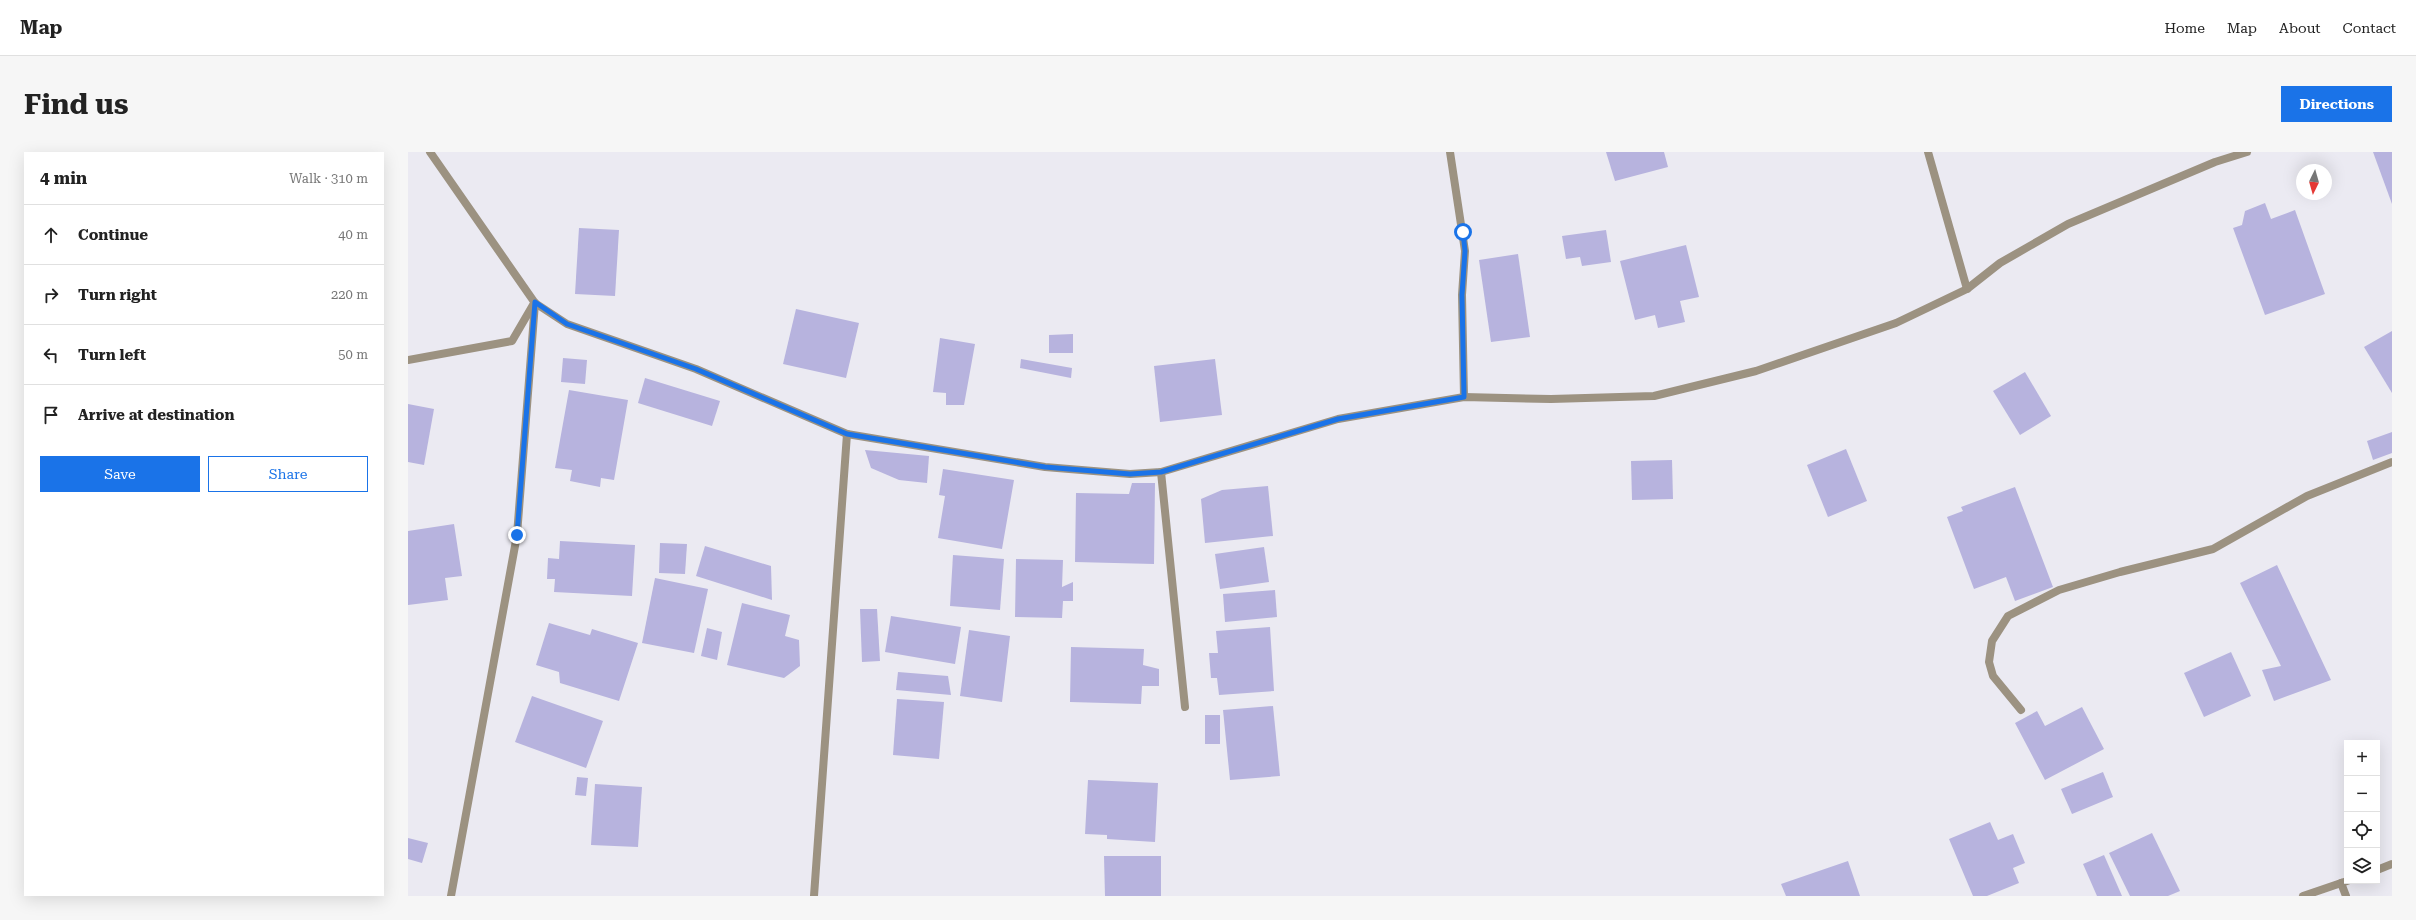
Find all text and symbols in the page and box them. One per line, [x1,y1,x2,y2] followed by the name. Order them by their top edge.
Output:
[20,16,62,39] text: Map
[2164,20,2205,36] text: Home
[2227,20,2257,36] text: Map
[2279,20,2321,36] text: About
[2343,20,2396,36] text: Contact
[2281,86,2392,122] button: Directions
[24,88,128,121] text: Find us
[2296,164,2332,200] north arrow
[40,168,87,188] text: 4 min
[289,171,368,186] text: Walk · 310 m
[1454,223,1472,241] route start
[40,224,62,246] icon: ahead
[78,226,148,244] text: Continue
[338,227,368,242] text: 40 m
[40,284,62,306] icon: right
[78,286,157,304] text: Turn right
[331,287,368,302] text: 220 m
[40,344,62,366] icon: left
[78,346,146,364] text: Turn left
[338,347,368,362] text: 50 m
[40,404,62,426] icon: arrive
[78,406,234,424] text: Arrive at destination
[40,456,200,492] button: Save
[208,456,368,492] button: Share
[508,526,526,544] route end
[2344,740,2380,884] map controls
[2344,740,2380,776] button: +
[2344,776,2380,812] button: −
[2344,812,2380,848] button: locate
[2344,848,2380,884] button: layers

